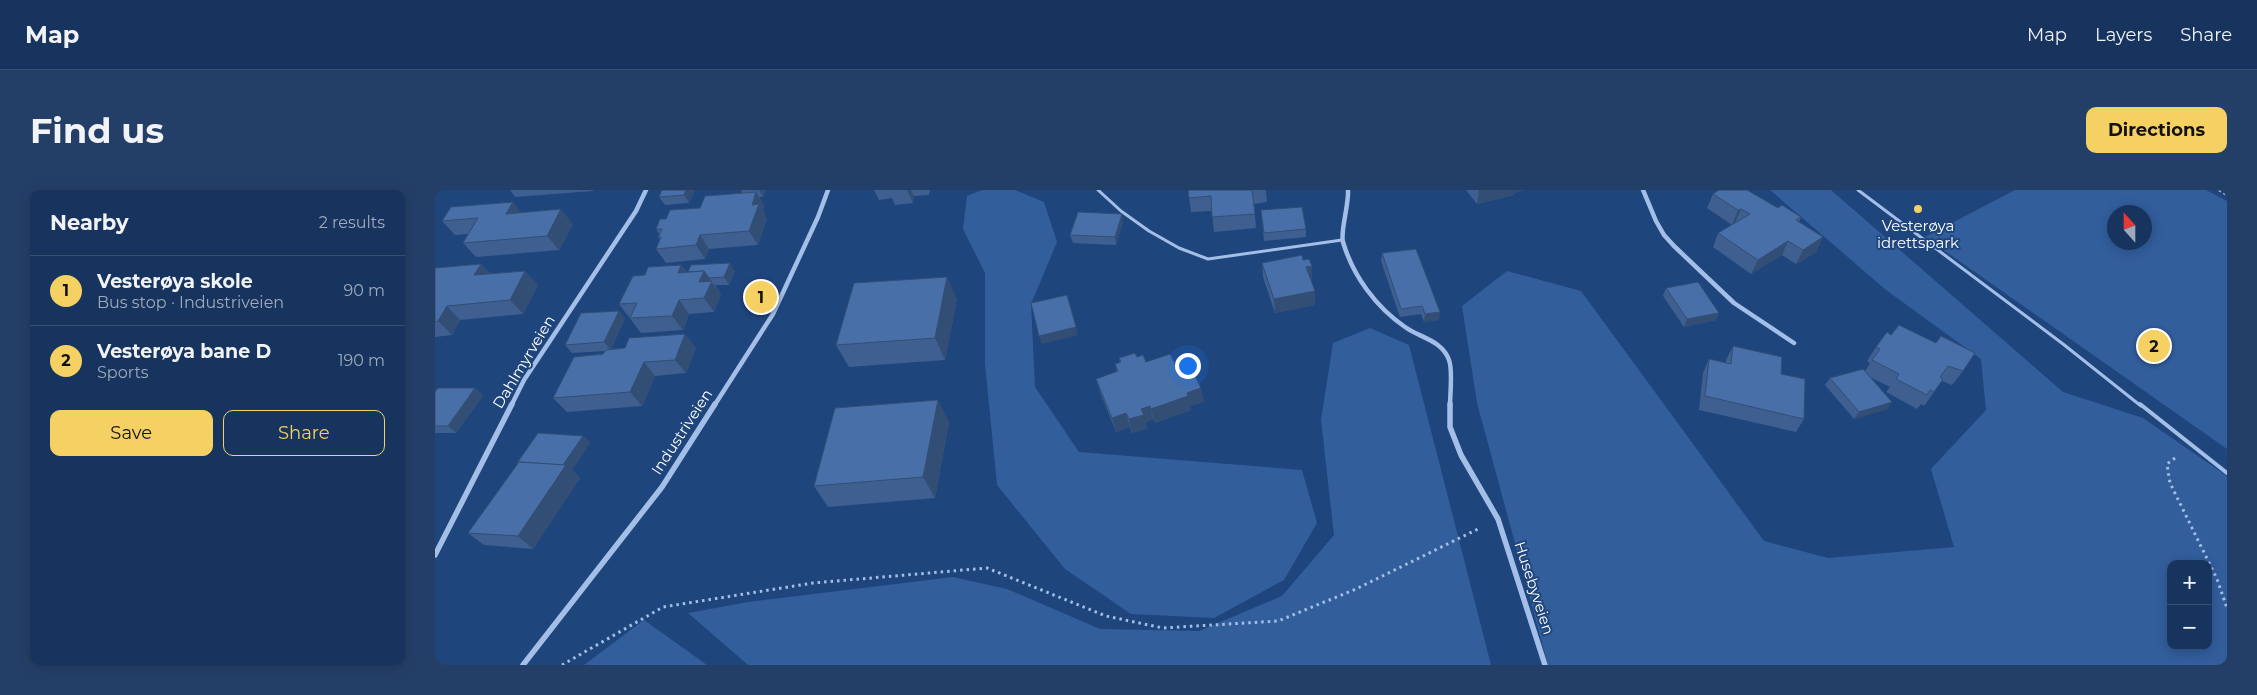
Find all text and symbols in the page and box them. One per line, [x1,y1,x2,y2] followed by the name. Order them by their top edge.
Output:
[25,20,79,49] text: Map
[2027,24,2067,46] text: Map
[2095,24,2152,46] text: Layers
[2180,24,2232,46] text: Share
[2086,107,2227,153] button: Directions
[30,109,164,152] text: Find us
[1912,203,1924,215] marker: Vesterøya idrettspark
[2107,205,2152,250] north arrow
[50,210,129,235] text: Nearby
[319,213,385,232] text: 2 results
[1877,216,1959,252] place label: Vesterøya idrettspark
[97,270,253,293] text: Vesterøya skole
[745,278,777,316] pin: 1
[63,281,69,300] text: 1
[343,281,385,300] text: 90 m
[97,293,284,312] text: Bus stop · Industriveien
[488,312,559,412] street label: Dahlmyrveien
[2138,327,2170,365] pin: 2
[97,340,271,363] text: Vesterøya bane D
[61,351,71,370] text: 2
[338,351,385,370] text: 190 m
[1175,353,1201,379] your location
[97,363,149,382] text: Sports
[647,385,716,478] street label: Industriveien
[50,410,213,456] button: Save
[223,410,385,456] button: Share
[1510,539,1558,637] street label: Husebyveien
[2167,560,2212,650] map controls
[2167,560,2212,605] button: +
[2167,605,2212,650] button: −

